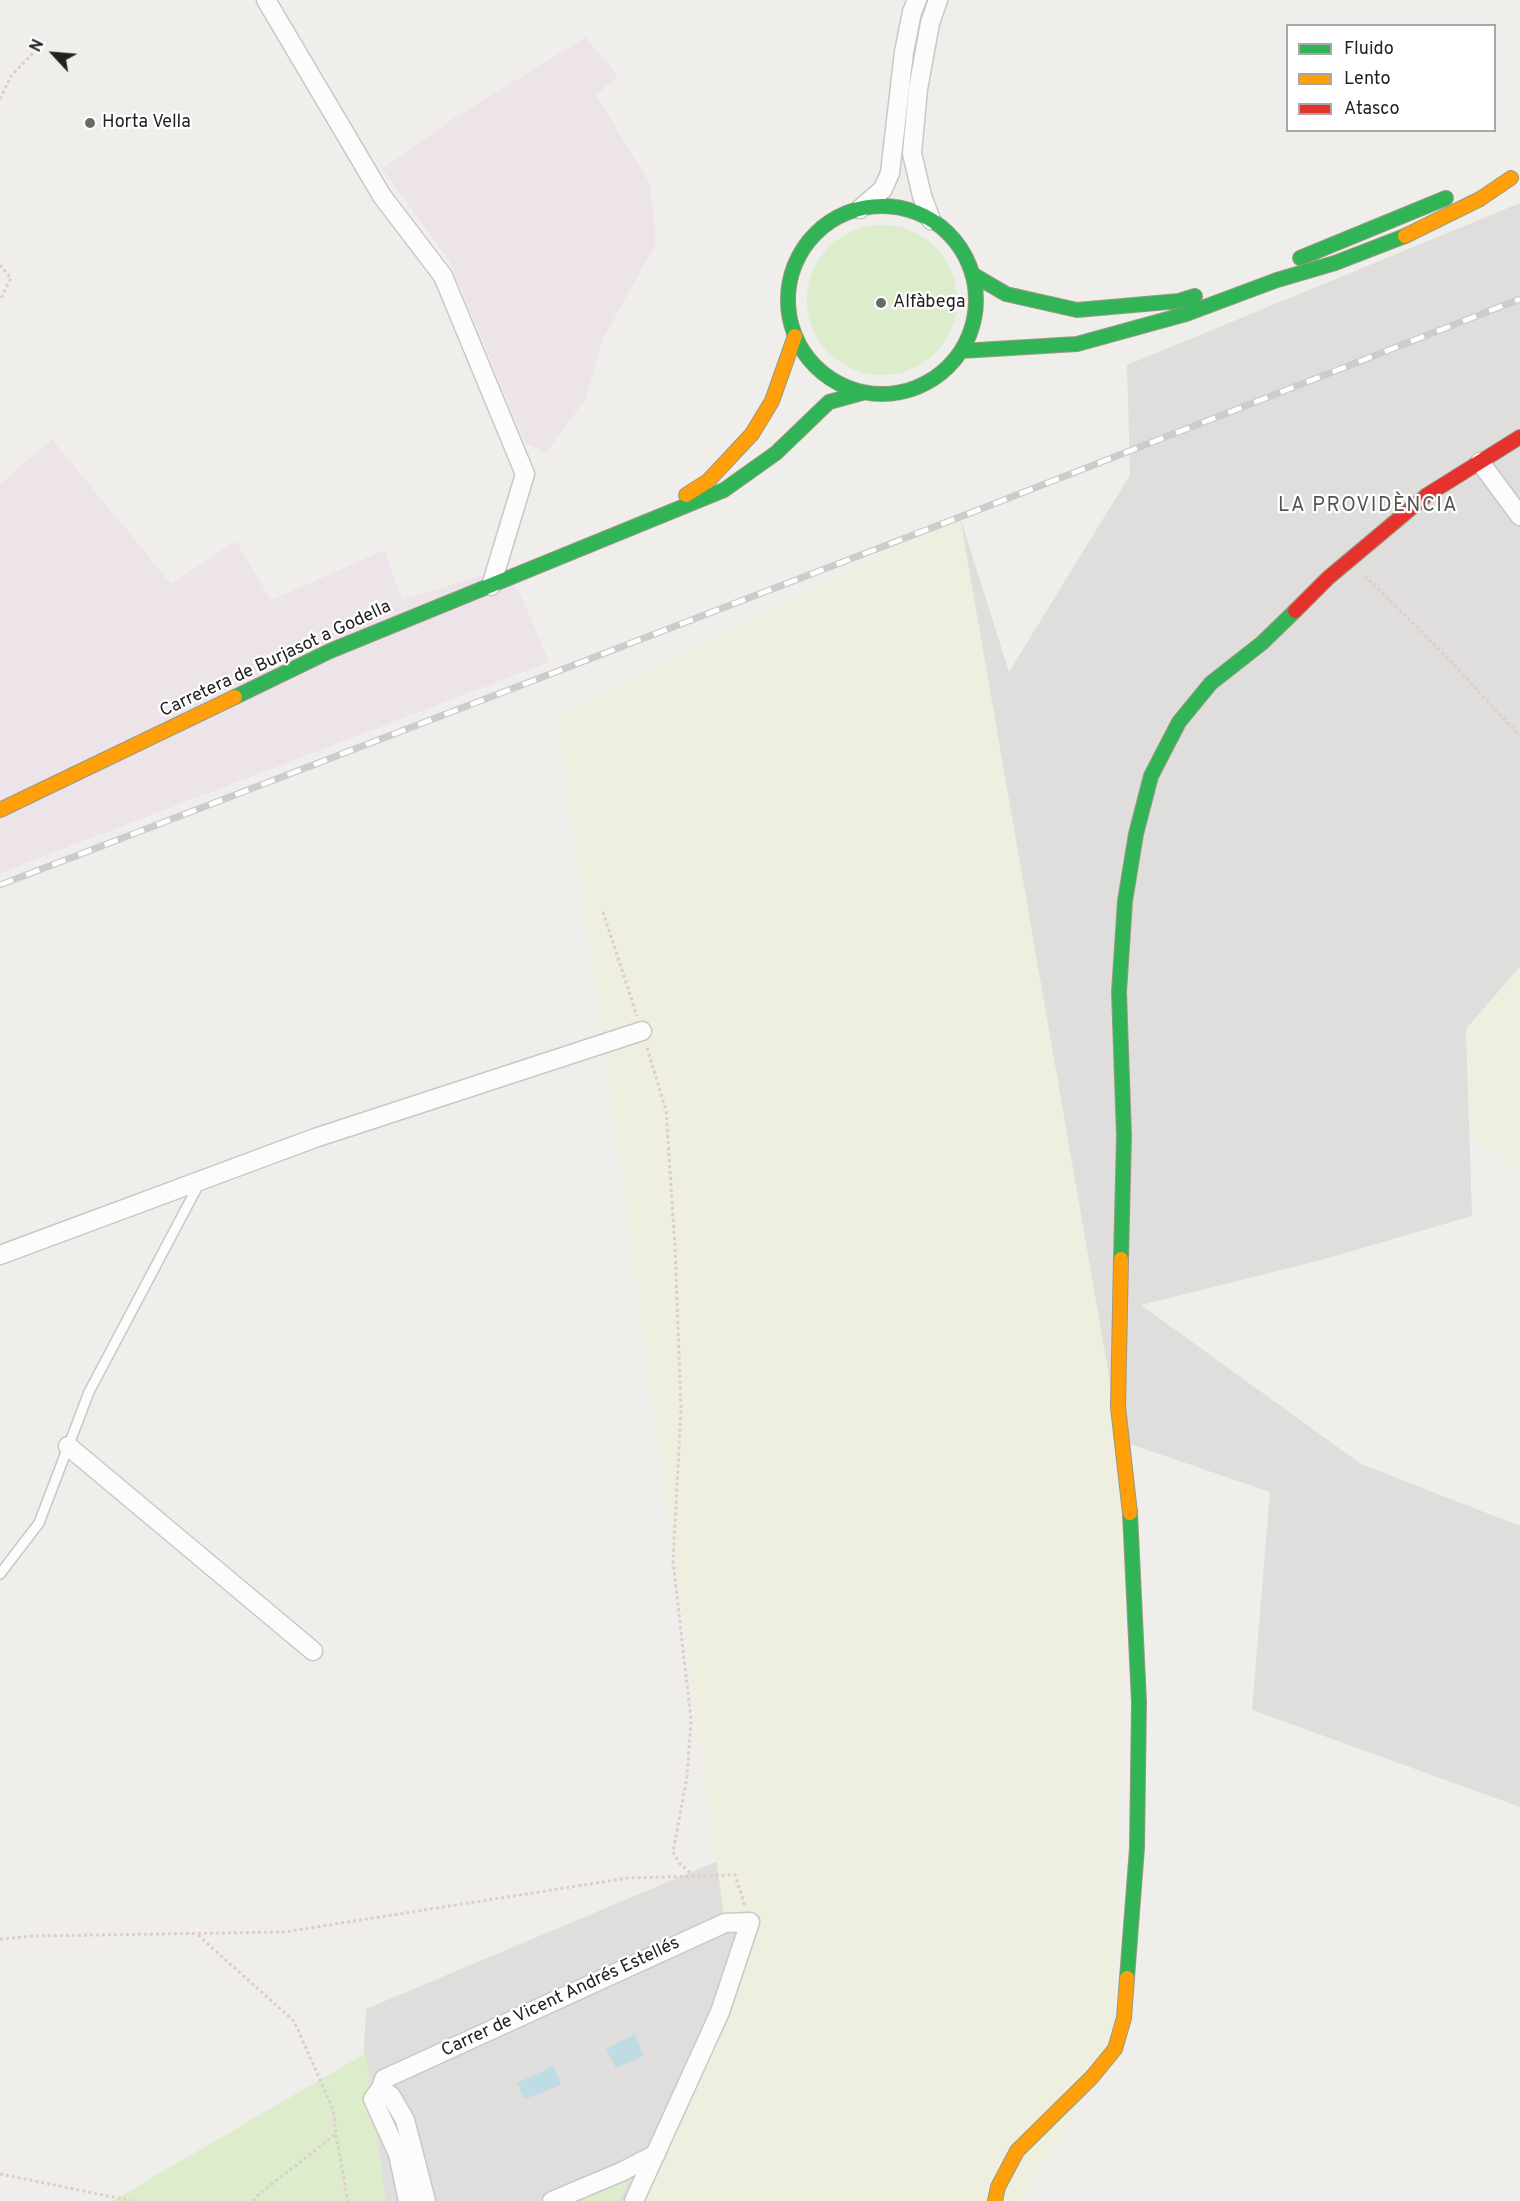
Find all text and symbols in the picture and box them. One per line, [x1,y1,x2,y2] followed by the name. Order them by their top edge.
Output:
[24,24,84,84] north arrow
[1286,24,1496,132] legend
[26,37,49,56] text: N
[1344,38,1394,61] text: Fluido
[1344,68,1390,91] text: Lento
[1344,98,1400,121] text: Atasco
[102,112,191,134] place label: Horta Vella
[83,116,97,130] marker: Horta Vella
[893,292,965,314] place label: Alfàbega
[874,296,888,310] marker: Alfàbega
[1278,495,1458,519] district label: LA PROVIDÈNCIA
[157,597,395,723] street label: Carretera de Burjasot a Godella
[438,1933,684,2063] street label: Carrer de Vicent Andrés Estellés

